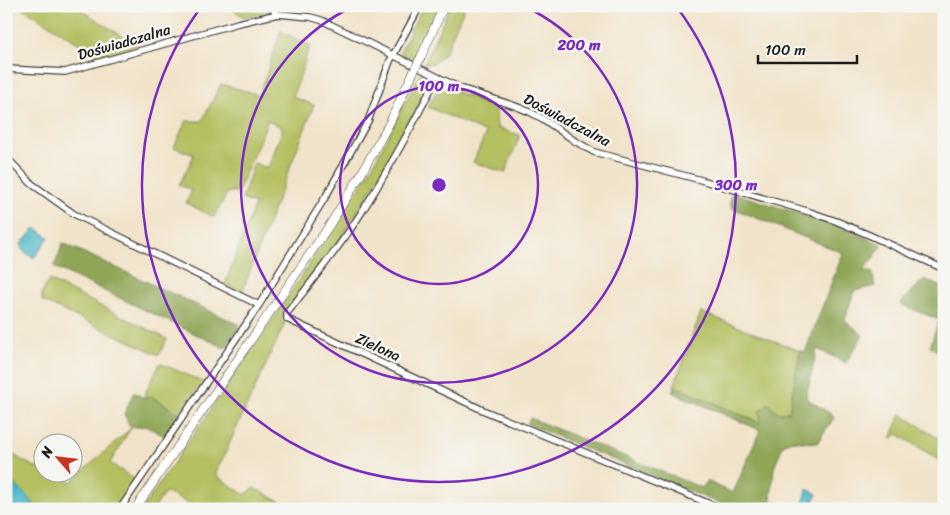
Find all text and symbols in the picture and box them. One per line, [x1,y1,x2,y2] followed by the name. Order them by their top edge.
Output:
[75,16,174,68] street label: Doświadczalna
[556,32,601,58] text: 200 m
[758,32,856,64] scale bar
[765,37,806,63] text: 100 m
[419,73,460,99] text: 100 m
[519,86,616,154] street label: Doświadczalna
[714,172,758,198] text: 300 m
[430,176,448,194] centre of rings
[351,325,405,369] street label: Zielona
[32,432,82,482] north arrow
[33,442,60,463] text: N

